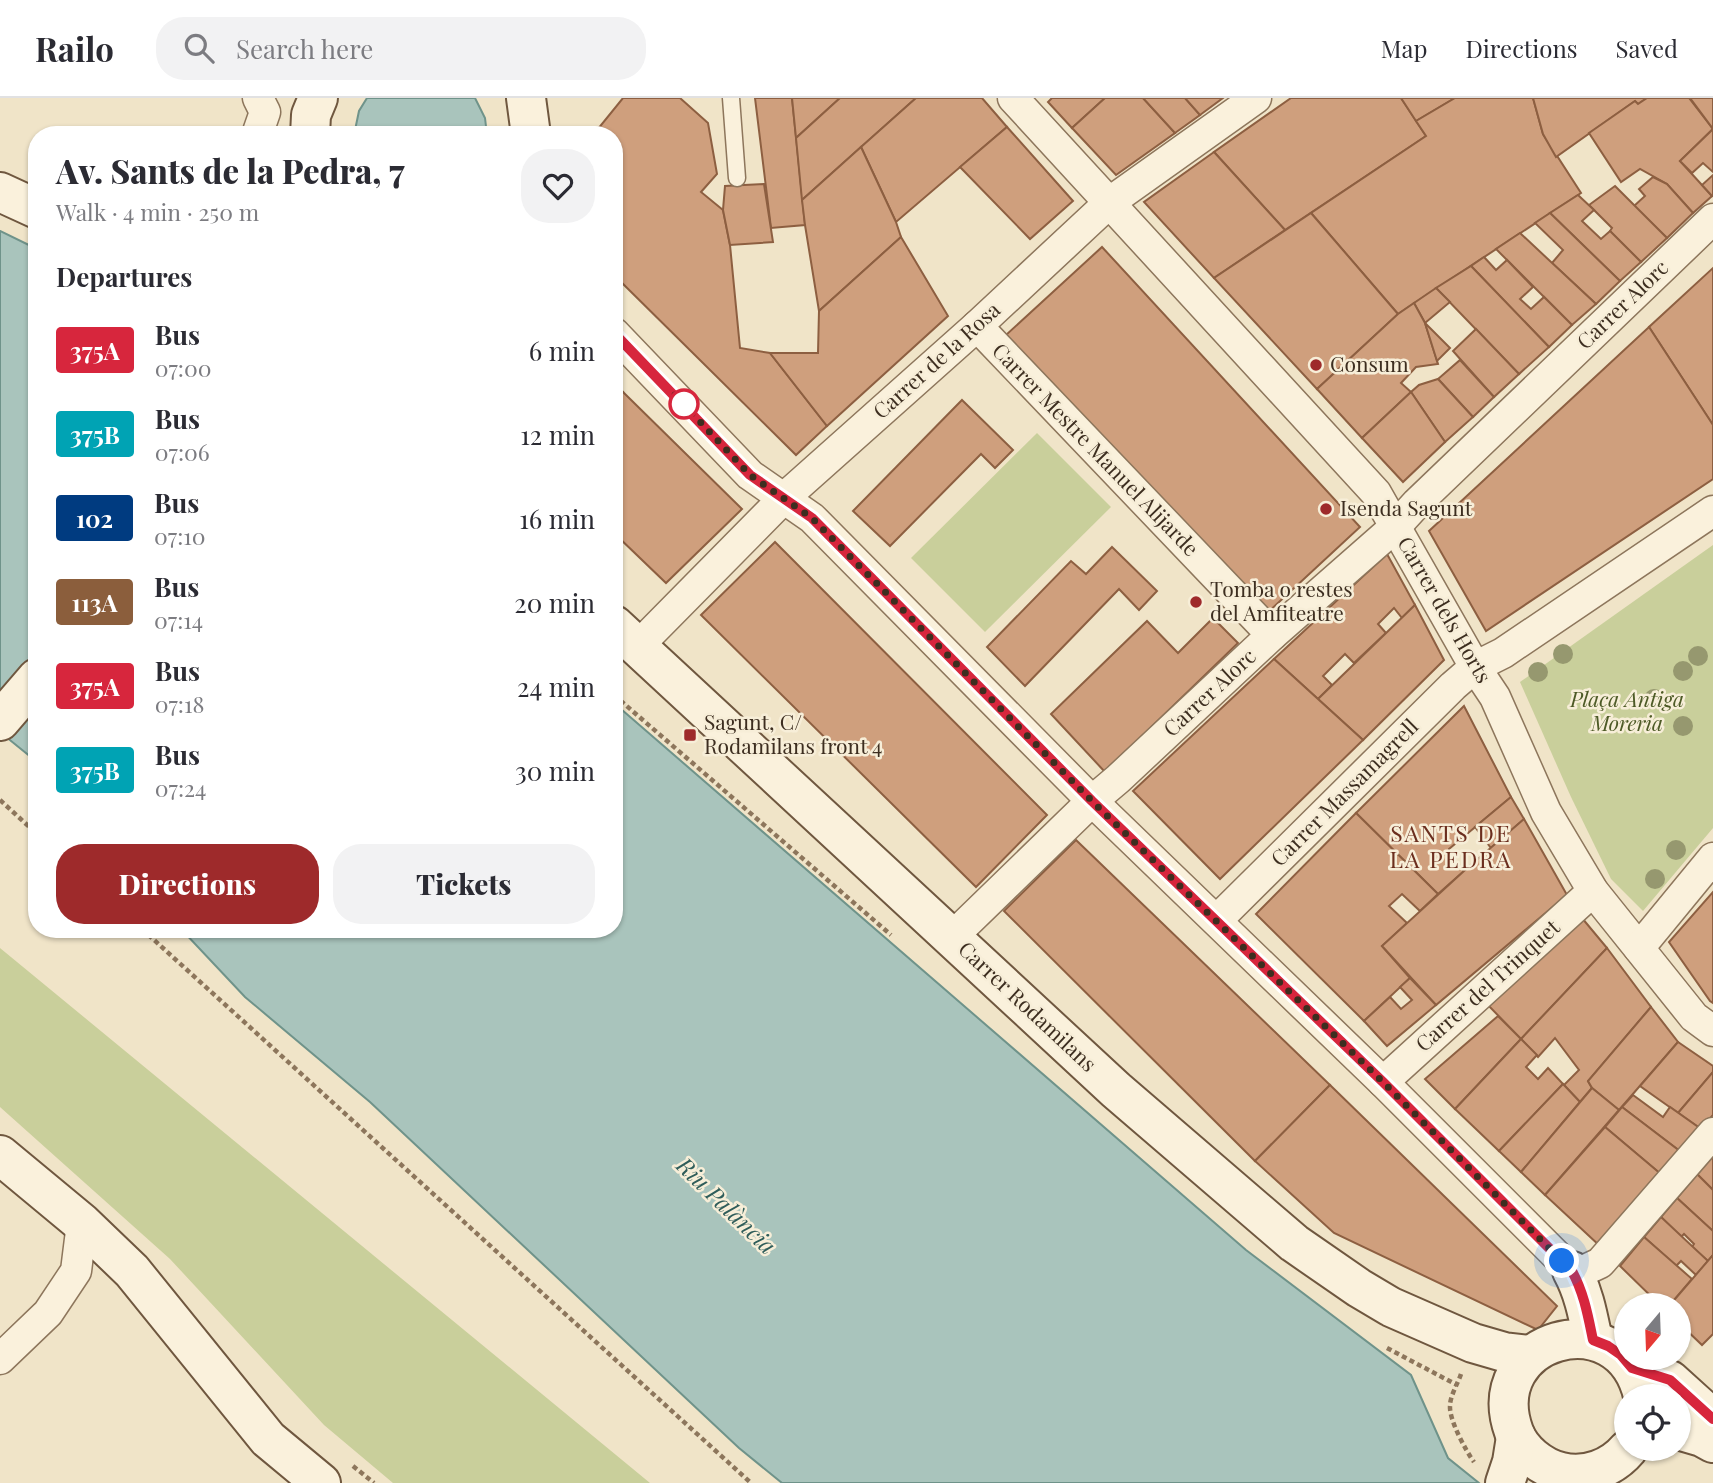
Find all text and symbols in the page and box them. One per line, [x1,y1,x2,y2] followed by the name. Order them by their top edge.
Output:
[156,17,646,80] search box
[35,26,114,70] text: Railo
[180,29,218,67] icon: search
[236,31,373,66] text: Search here
[1381,32,1427,64] text: Map
[1465,32,1578,64] text: Directions
[1616,32,1678,64] text: Saved
[56,148,405,192] text: Av. Sants de la Pedra, 7
[521,149,595,223] button: heart
[56,196,259,227] text: Walk · 4 min · 250 m
[1570,253,1673,354] street label: Carrer Alorc
[56,259,192,294] text: Departures
[866,295,1006,424] street label: Carrer de la Rosa
[155,317,200,352] text: Bus
[529,333,595,368] text: 6 min
[70,334,120,366] text: 375A
[987,336,1206,561] street label: Carrer Mestre Manuel Alijarde
[1330,349,1409,377] place label: Consum
[155,352,212,383] text: 07:00
[1308,357,1324,373] marker: Consum
[669,389,699,419] unlabelled marker
[155,401,200,436] text: Bus
[520,417,595,452] text: 12 min
[70,418,120,450] text: 375B
[155,436,210,467] text: 07:06
[154,485,199,520] text: Bus
[1340,493,1473,521] place label: Isenda Sagunt
[519,501,595,536] text: 16 min
[1318,501,1334,517] marker: Isenda Sagunt
[76,502,113,534] text: 102
[154,520,206,551] text: 07:10
[1392,531,1499,687] street label: Carrer dels Horts
[154,569,199,604] text: Bus
[1210,574,1353,626] place label: Tomba o restes del Amfiteatre
[514,585,595,620] text: 20 min
[72,586,117,618] text: 113A
[1188,594,1204,610] marker: Tomba o restes del Amfiteatre
[154,604,203,635] text: 07:14
[1156,641,1261,742] street label: Carrer Alorc
[155,653,200,688] text: Bus
[517,669,595,704] text: 24 min
[70,670,120,702] text: 375A
[1569,684,1684,736] park label: Plaça Antiga Moreria
[155,688,204,719] text: 07:18
[704,707,882,759] place label: Sagunt, C/ Rodamilans front 4
[1264,712,1423,871] street label: Carrer Massamagrell
[682,727,698,743] marker: Sagunt, C/ Rodamilans front 4
[155,737,200,772] text: Bus
[515,753,595,788] text: 30 min
[70,754,120,786] text: 375B
[155,772,206,803] text: 07:24
[1389,817,1513,874] district label: SANTS DE LA PEDRA
[56,844,319,924] button: Directions
[333,844,595,924] button: Tickets
[1409,912,1565,1057] street label: Carrer del Trinquet
[953,934,1103,1077] street label: Carrer Rodamilans
[670,1149,784,1260] water label: Riu Palància
[1544,1243,1579,1278] your location
[1614,1293,1690,1370] north arrow
[1614,1293,1691,1461] map controls
[1614,1384,1691,1461] button: locate

